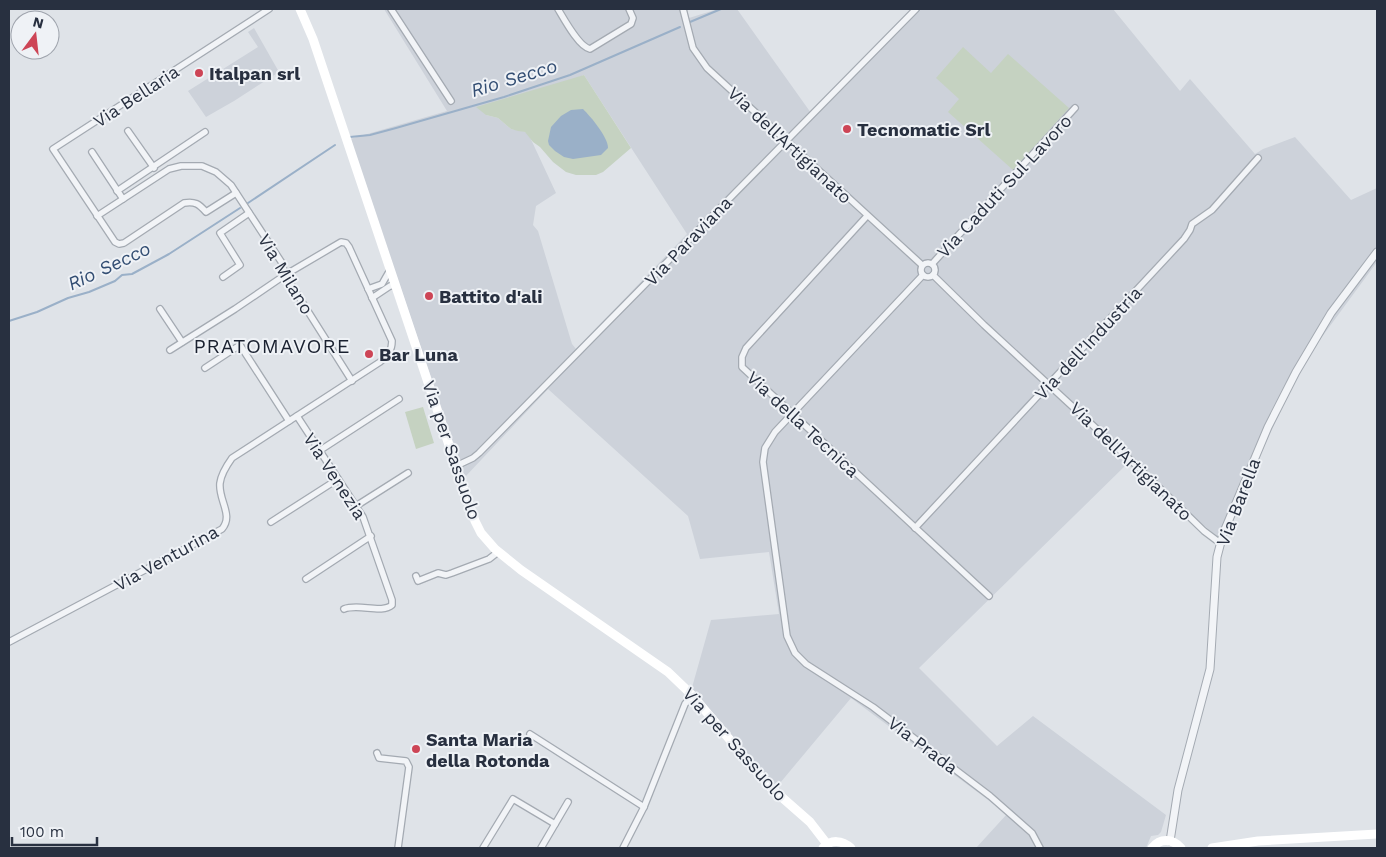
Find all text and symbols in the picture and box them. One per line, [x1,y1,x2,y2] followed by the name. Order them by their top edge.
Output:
[10,10,60,60] north arrow
[31,13,45,32] text: N
[468,54,560,102] water label: Rio Secco
[89,60,183,132] street label: Via Bellaria
[209,63,300,84] place label: Italpan srl
[193,67,205,79] marker: Italpan srl
[724,82,856,208] street label: Via dell'Artigianato
[932,110,1076,262] street label: Via Caduti Sul Lavoro
[857,119,990,140] place label: Tecnomatic Srl
[841,123,853,135] marker: Tecnomatic Srl
[640,192,736,290] street label: Via Paraviana
[254,230,318,318] street label: Via Milano
[64,237,154,295] water label: Rio Secco
[1030,282,1146,404] street label: Via dell’Industria
[439,286,542,307] place label: Battito d'ali
[423,290,435,302] marker: Battito d'ali
[193,334,351,358] district label: PRATOMAVORE
[379,344,458,365] place label: Bar Luna
[363,348,375,360] marker: Bar Luna
[742,367,864,481] street label: Via della Tecnica
[418,378,486,522] street label: Via per Sassuolo
[1065,397,1197,525] street label: Via dell'Artigianato
[299,429,371,523] street label: Via Venezia
[1212,455,1264,549] street label: Via Barella
[110,521,222,595] street label: Via Venturina
[678,683,792,805] street label: Via per Sassuolo
[884,712,962,778] street label: Via Prada
[426,729,550,771] place label: Santa Maria della Rotonda
[410,743,422,755] marker: Santa Maria della Rotonda
[12,814,98,846] scale bar
[20,823,64,841] text: 100 m

